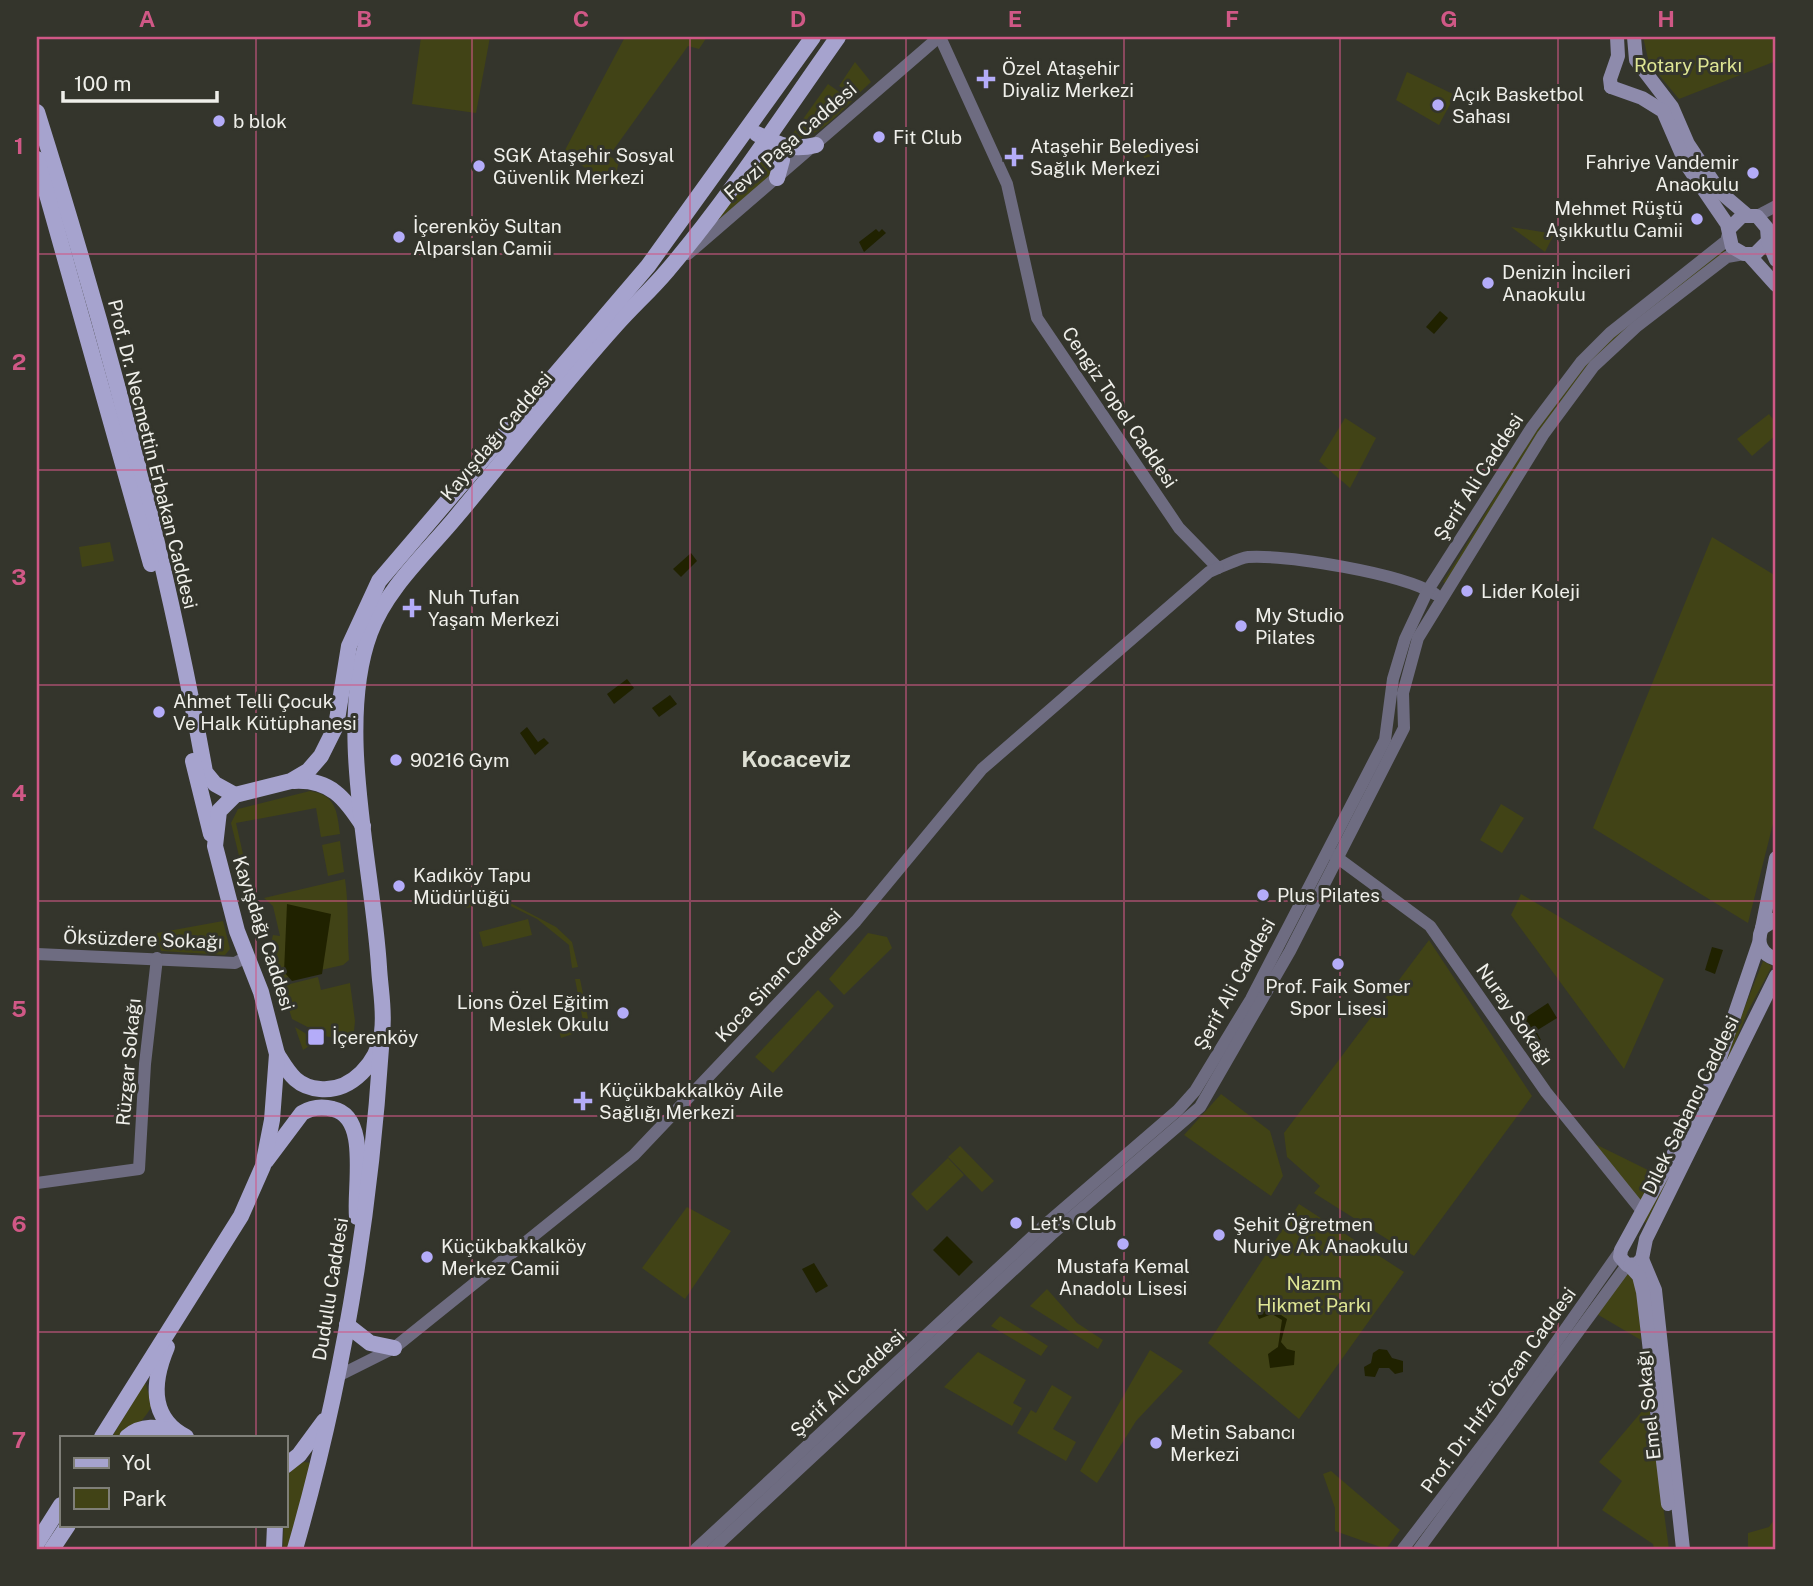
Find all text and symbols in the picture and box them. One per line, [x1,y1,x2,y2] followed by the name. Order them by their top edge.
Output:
[139,5,156,32] text: A
[356,5,372,32] text: B
[573,5,589,32] text: C
[790,5,806,32] text: D
[1008,5,1022,32] text: E
[1225,5,1239,32] text: F
[1440,5,1458,32] text: G
[1657,5,1675,32] text: H
[1634,54,1742,76] park label: Rotary Parkı
[1002,57,1134,101] place label: Özel Ataşehir Diyaliz Merkezi
[63,60,217,104] scale bar
[976,69,996,89] marker: Özel Ataşehir Diyaliz Merkezi
[74,71,131,96] text: 100 m
[719,78,861,204] street label: Fevzi Paşa Caddesi
[1452,83,1584,127] place label: Açık Basketbol Sahası
[1430,97,1446,113] marker: Açık Basketbol Sahası
[233,110,287,132] place label: b blok
[211,113,227,129] marker: b blok
[893,126,962,148] place label: Fit Club
[871,129,887,145] marker: Fit Club
[14,132,24,159] text: 1
[1030,135,1199,179] place label: Ataşehir Belediyesi Sağlık Merkezi
[493,144,675,188] place label: SGK Ataşehir Sosyal Güvenlik Merkezi
[1004,147,1024,167] marker: Ataşehir Belediyesi Sağlık Merkezi
[1585,151,1739,195] place label: Fahriye Vandemir Anaokulu
[471,158,487,174] marker: SGK Ataşehir Sosyal Güvenlik Merkezi
[1745,165,1761,181] marker: Fahriye Vandemir Anaokulu
[1545,197,1683,241] place label: Mehmet Rüştü Aşıkkutlu Camii
[1689,211,1705,227] marker: Mehmet Rüştü Aşıkkutlu Camii
[413,215,562,259] place label: İçerenköy Sultan Alparslan Camii
[391,229,407,245] marker: İçerenköy Sultan Alparslan Camii
[1502,261,1631,305] place label: Denizin İncileri Anaokulu
[1480,275,1496,291] marker: Denizin İncileri Anaokulu
[104,297,202,611] street label: Prof. Dr. Necmettin Erbakan Caddesi
[1058,322,1182,492] street label: Cengiz Topel Caddesi
[12,348,26,375] text: 2
[436,367,556,505] street label: Kayışdağı Caddesi
[1429,409,1527,545] street label: Şerif Ali Caddesi
[11,563,27,590] text: 3
[1481,580,1580,602] place label: Lider Koleji
[1459,583,1475,599] marker: Lider Koleji
[428,586,559,630] place label: Nuh Tufan Yaşam Merkezi
[402,598,422,618] marker: Nuh Tufan Yaşam Merkezi
[1255,604,1344,648] place label: My Studio Pilates
[1233,618,1249,634] marker: My Studio Pilates
[173,690,357,734] place label: Ahmet Telli Çocuk Ve Halk Kütüphanesi
[151,704,167,720] marker: Ahmet Telli Çocuk Ve Halk Kütüphanesi
[741,745,851,772] district label: Kocaceviz
[410,749,509,771] place label: 90216 Gym
[388,752,404,768] marker: 90216 Gym
[11,779,27,806] text: 4
[229,853,299,1013] street label: Kayışdağı Caddesi
[413,864,531,908] place label: Kadıköy Tapu Müdürlüğü
[391,878,407,894] marker: Kadıköy Tapu Müdürlüğü
[1277,884,1380,906] place label: Plus Pilates
[1255,887,1271,903] marker: Plus Pilates
[711,904,845,1046] street label: Koca Sinan Caddesi
[1189,914,1279,1054] street label: Şerif Ali Caddesi
[63,925,223,953] street label: Öksüzdere Sokağı
[1330,956,1346,972] marker: Prof. Faik Somer Spor Lisesi
[1472,959,1558,1069] street label: Nuray Sokağı
[1265,975,1411,1019] place label: Prof. Faik Somer Spor Lisesi
[457,991,609,1035] place label: Lions Özel Eğitim Meslek Okulu
[11,995,27,1022] text: 5
[111,997,145,1127] street label: Rüzgar Sokağı
[615,1005,631,1021] marker: Lions Özel Eğitim Meslek Okulu
[1637,1012,1743,1198] street label: Dilek Sabancı Caddesi
[332,1026,418,1048] place label: İçerenköy
[306,1027,326,1047] marker: İçerenköy
[599,1079,783,1123] place label: Küçükbakkalköy Aile Sağlığı Merkezi
[573,1091,593,1111] marker: Küçükbakkalköy Aile Sağlığı Merkezi
[11,1210,27,1237] text: 6
[1030,1212,1116,1234] place label: Let's Club
[1233,1213,1408,1257] place label: Şehit Öğretmen Nuriye Ak Anaokulu
[1008,1215,1024,1231] marker: Let's Club
[308,1216,352,1362] street label: Dudullu Caddesi
[1211,1227,1227,1243] marker: Şehit Öğretmen Nuriye Ak Anaokulu
[441,1235,587,1279] place label: Küçükbakkalköy Merkez Camii
[1115,1236,1131,1252] marker: Mustafa Kemal Anadolu Lisesi
[419,1249,435,1265] marker: Küçükbakkalköy Merkez Camii
[1056,1255,1190,1299] place label: Mustafa Kemal Anadolu Lisesi
[1257,1272,1371,1316] park label: Nazım Hikmet Parkı
[1416,1283,1580,1497] street label: Prof. Dr. Hıfzı Özcan Caddesi
[786,1325,908,1441] street label: Şerif Ali Caddesi
[1631,1349,1665,1461] street label: Emel Sokağı
[1170,1421,1295,1465] place label: Metin Sabancı Merkezi
[12,1426,26,1453] text: 7
[1148,1435,1164,1451] marker: Metin Sabancı Merkezi
[60,1436,287,1526] legend
[122,1450,152,1475] text: Yol
[122,1486,167,1511] text: Park

